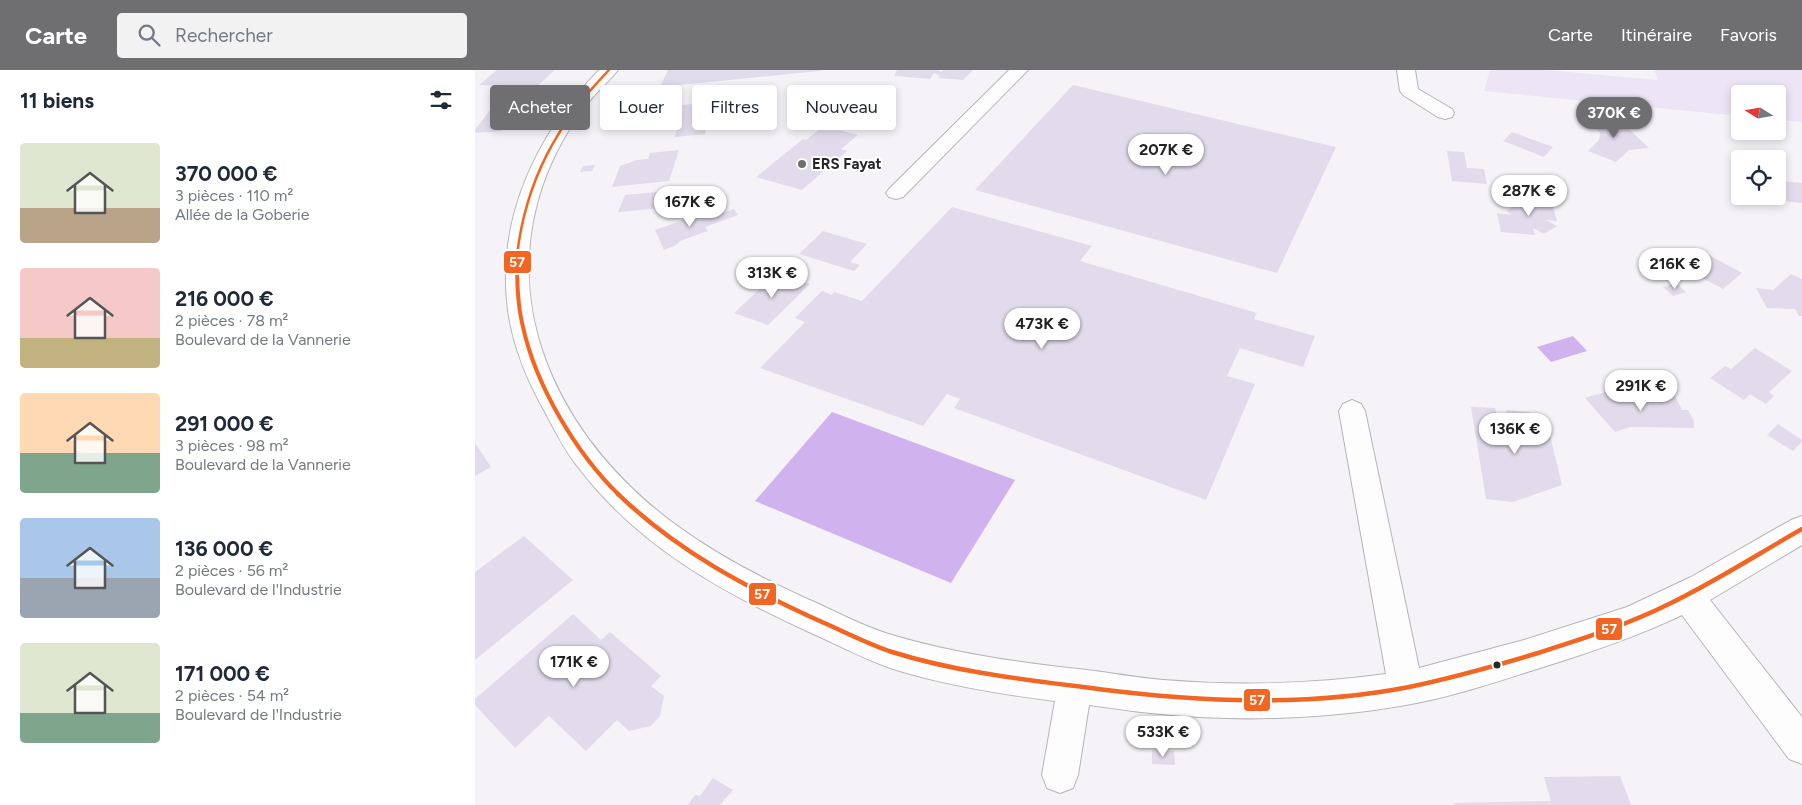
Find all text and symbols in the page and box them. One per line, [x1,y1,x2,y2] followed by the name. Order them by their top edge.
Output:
[117,13,467,58] search box
[25,21,87,50] text: Carte
[135,21,163,49] icon: search
[175,24,273,47] text: Rechercher
[1548,24,1593,46] text: Carte
[1621,24,1692,46] text: Itinéraire
[1720,24,1777,46] text: Favoris
[490,85,590,130] chip: Acheter
[600,85,682,130] chip: Louer
[692,85,777,130] chip: Filtres
[787,85,896,130] chip: Nouveau
[1731,85,1786,140] north arrow
[1731,85,1786,205] map controls
[427,86,455,114] icon: filters
[20,88,94,113] text: 11 biens
[1573,97,1655,139] pin: 370K €
[1587,103,1641,122] text: 370K €
[1125,134,1207,176] pin: 207K €
[1139,140,1193,159] text: 207K €
[1731,150,1786,205] button: locate
[812,155,882,173] place label: ERS Fayat
[796,158,808,170] marker: ERS Fayat
[175,161,277,186] text: 370 000 €
[60,163,120,223] icon: home
[1488,174,1570,217] pin: 287K €
[1502,181,1556,200] text: 287K €
[175,186,293,205] text: 3 pièces · 110 m²
[649,186,731,228] pin: 167K €
[665,192,715,211] text: 167K €
[175,205,309,224] text: Allée de la Goberie
[1634,248,1716,290] pin: 216K €
[503,250,532,274] line badge: 57
[509,254,525,271] text: 57
[1650,254,1700,273] text: 216K €
[731,256,813,299] pin: 313K €
[747,263,797,282] text: 313K €
[175,286,274,311] text: 216 000 €
[60,288,120,348] icon: home
[1001,308,1083,350] pin: 473K €
[175,311,288,330] text: 2 pièces · 78 m²
[1015,314,1069,333] text: 473K €
[175,330,351,349] text: Boulevard de la Vannerie
[1600,370,1682,412] pin: 291K €
[1616,376,1666,395] text: 291K €
[175,411,274,436] text: 291 000 €
[1474,412,1556,455] pin: 136K €
[60,413,120,473] icon: home
[1490,419,1540,438] text: 136K €
[175,436,289,455] text: 3 pièces · 98 m²
[175,455,351,474] text: Boulevard de la Vannerie
[175,536,273,561] text: 136 000 €
[60,538,120,598] icon: home
[175,561,288,580] text: 2 pièces · 56 m²
[175,580,342,599] text: Boulevard de l'Industrie
[748,582,777,606] line badge: 57
[754,586,770,603] text: 57
[1595,617,1623,641] line badge: 57
[1601,621,1617,638] text: 57
[533,646,615,688] pin: 171K €
[550,652,598,671] text: 171K €
[1492,660,1502,670] unlabelled marker
[175,661,270,686] text: 171 000 €
[60,663,120,723] icon: home
[175,686,289,705] text: 2 pièces · 54 m²
[1243,688,1271,712] line badge: 57
[1249,692,1265,709] text: 57
[175,705,342,724] text: Boulevard de l'Industrie
[1122,716,1204,758] pin: 533K €
[1137,722,1189,741] text: 533K €

